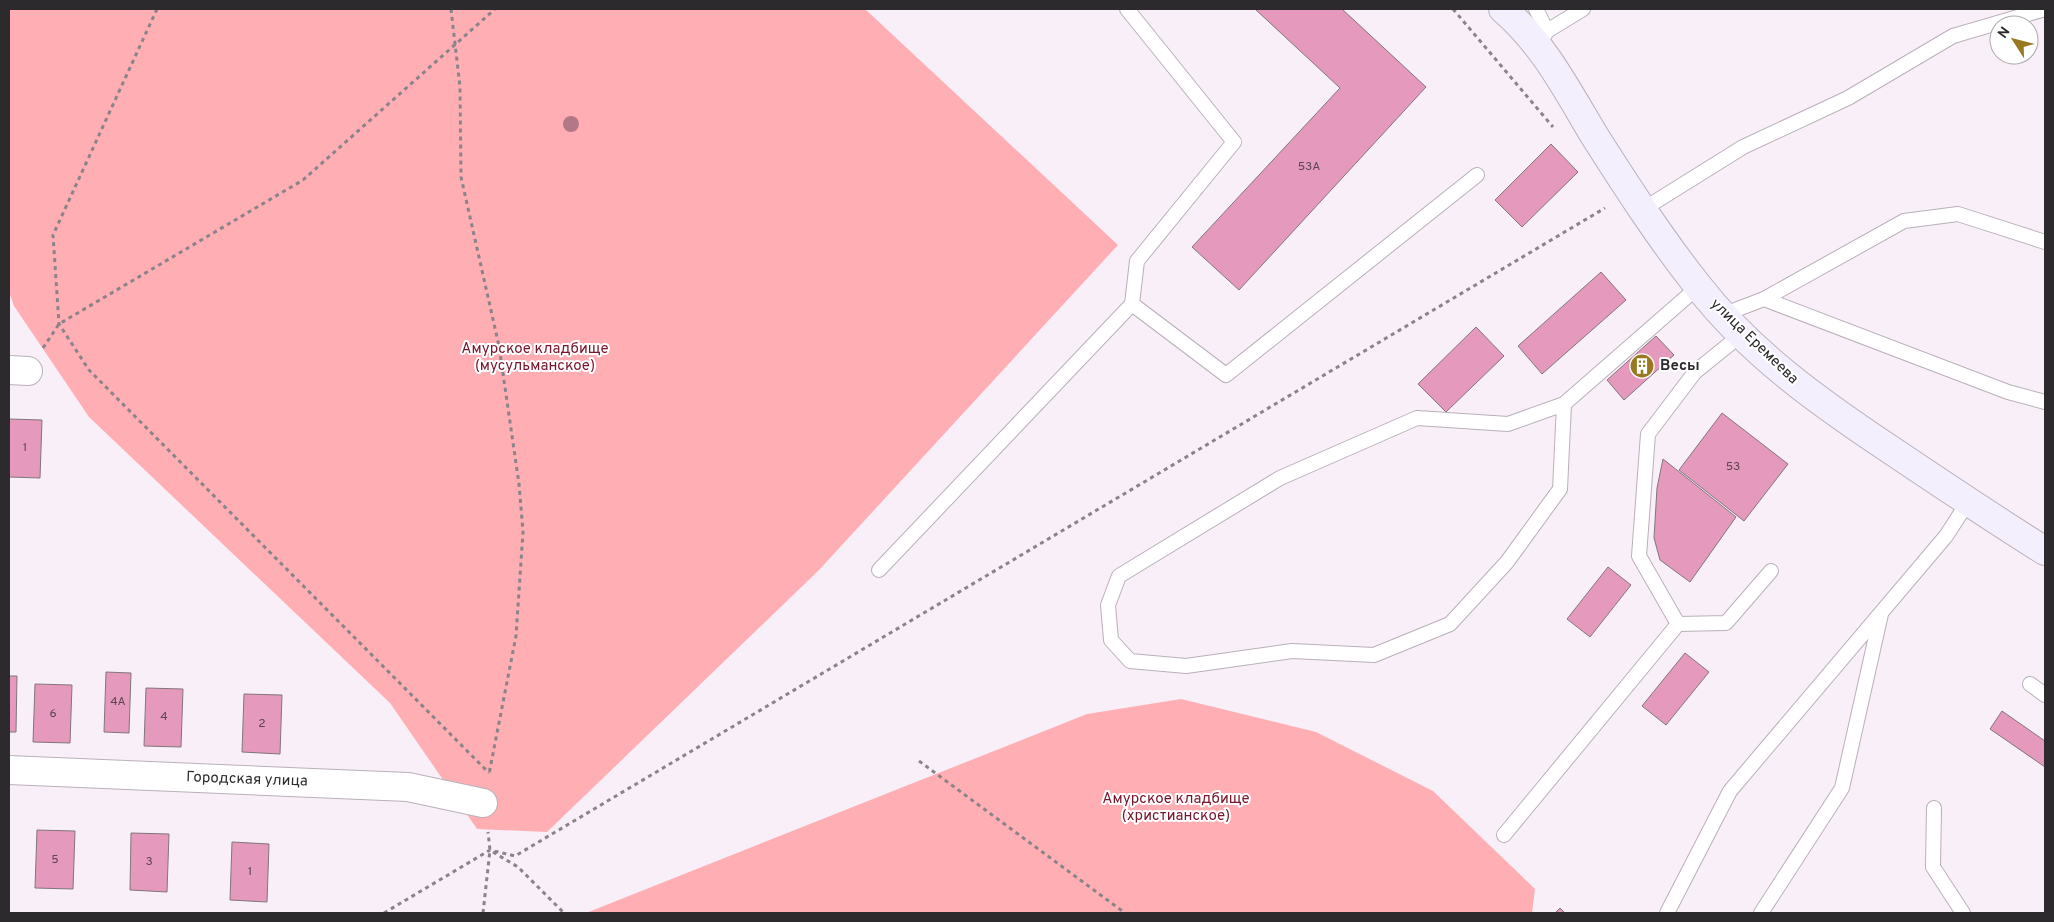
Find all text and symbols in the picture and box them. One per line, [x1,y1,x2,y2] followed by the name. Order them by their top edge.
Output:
[1989,15,2039,65] north arrow
[1995,24,2015,42] text: N
[1298,159,1320,175] house number: 53А
[1706,295,1802,389] street label: улица Еремеева
[461,340,609,376] park label: Амурское кладбище (мусульманское)
[1629,353,1655,379] building icon: Весы
[1660,357,1700,376] place label: Весы
[23,440,27,456] house number: 1
[1726,459,1740,475] house number: 53
[110,694,126,710] house number: 4А
[49,706,57,722] house number: 6
[160,709,168,725] house number: 4
[258,716,266,732] house number: 2
[186,768,308,792] street label: Городская улица
[1102,790,1250,826] park label: Амурское кладбище (христианское)
[51,852,59,868] house number: 5
[145,854,153,870] house number: 3
[248,864,252,880] house number: 1

